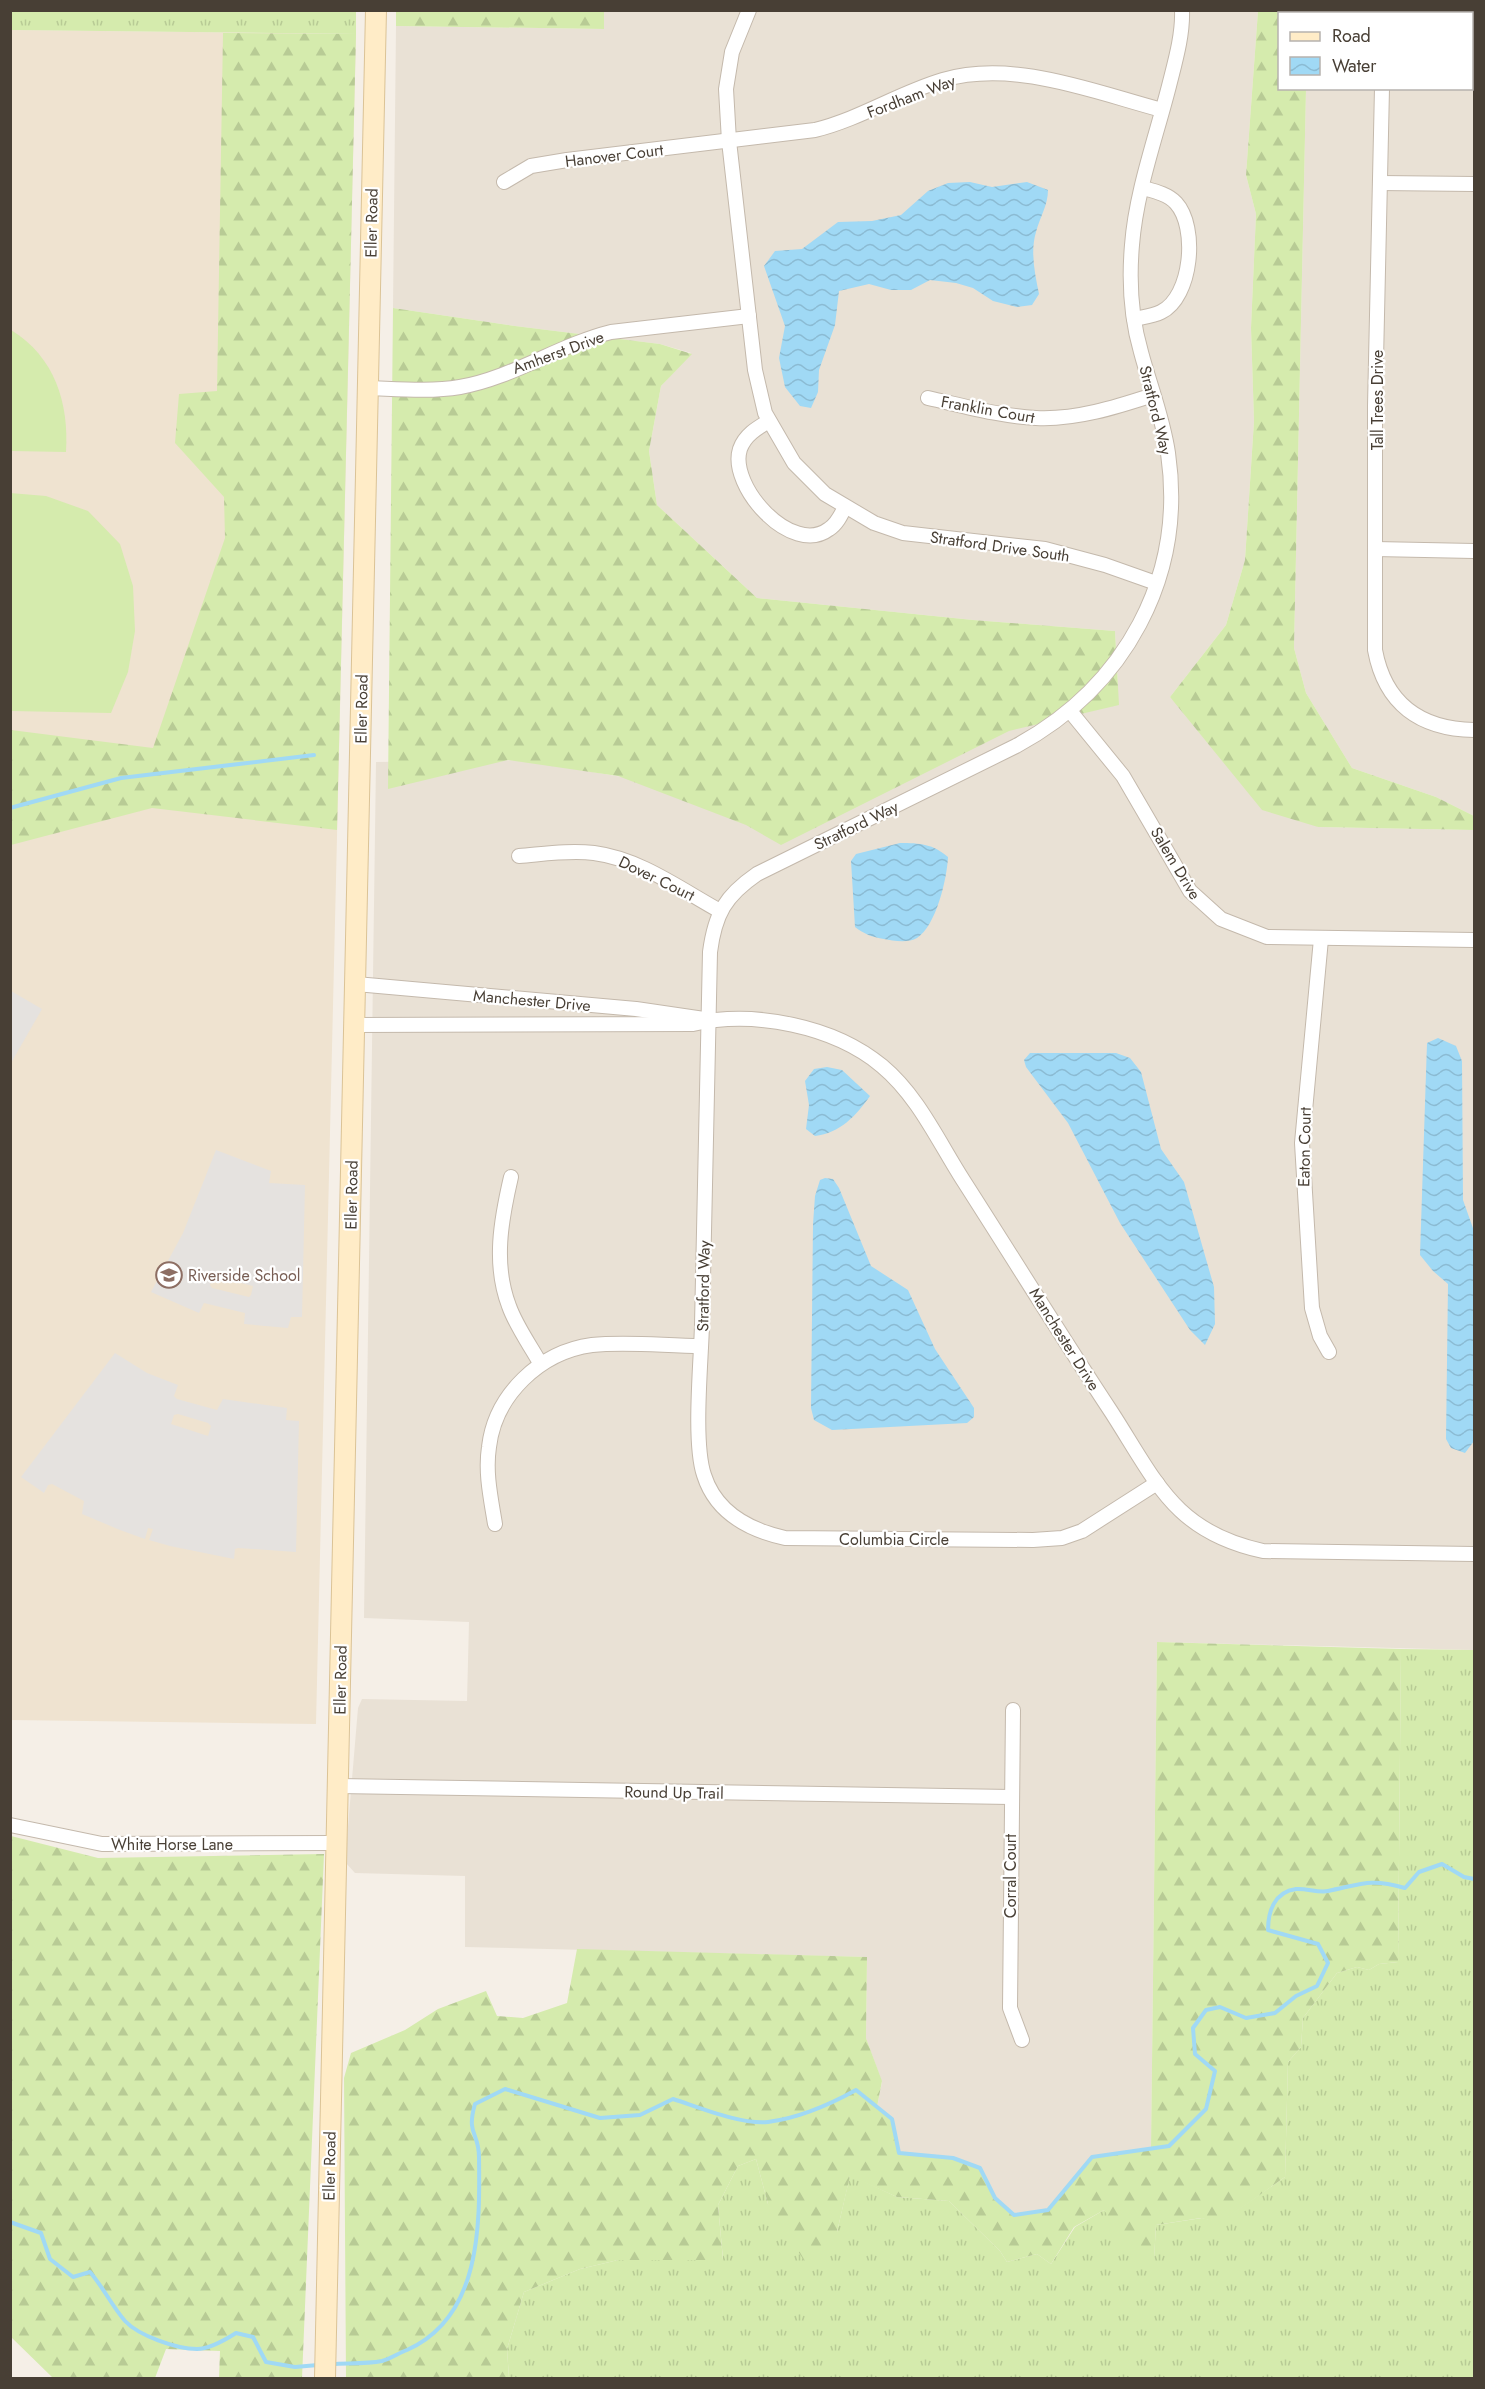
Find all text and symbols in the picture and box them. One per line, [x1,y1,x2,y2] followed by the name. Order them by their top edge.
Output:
[1278,12,1473,90] legend
[1332,23,1371,49] text: Road
[1332,53,1377,79] text: Water
[864,69,960,124] street label: Fordham Way
[564,138,665,173] street label: Hanover Court
[359,188,384,258] street label: Eller Road
[509,325,607,380] street label: Amherst Drive
[1366,350,1389,450] street label: Tall Trees Drive
[1133,363,1178,458] street label: Stratford Way
[939,390,1037,429] street label: Franklin Court
[929,525,1071,568] street label: Stratford Drive South
[349,674,374,744] street label: Eller Road
[810,795,903,856] street label: Stratford Way
[1145,823,1206,904] street label: Salem Drive
[615,850,699,907] street label: Dover Court
[472,984,592,1017] street label: Manchester Drive
[1292,1107,1317,1187] street label: Eaton Court
[339,1160,364,1230] street label: Eller Road
[691,1239,716,1332] street label: Stratford Way
[154,1260,184,1290] school or university icon: Riverside School
[188,1264,300,1287] place label: Riverside School
[1024,1283,1106,1395] street label: Manchester Drive
[839,1528,949,1551] street label: Columbia Circle
[328,1645,353,1715] street label: Eller Road
[624,1780,724,1805] street label: Round Up Trail
[111,1833,233,1856] street label: White Horse Lane
[999,1834,1022,1918] street label: Corral Court
[317,2131,342,2201] street label: Eller Road

